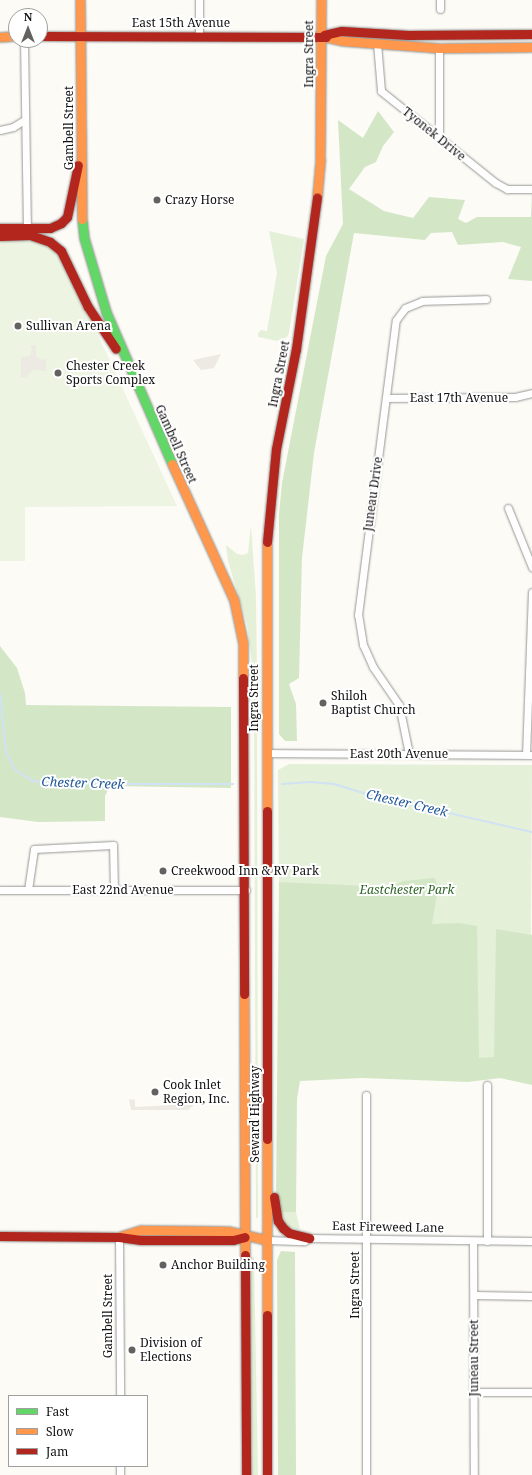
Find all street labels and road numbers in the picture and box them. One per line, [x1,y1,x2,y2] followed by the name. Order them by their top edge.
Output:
[132,16,230,30] street label: East 15th Avenue
[302,20,316,88] street label: Ingra Street
[62,86,76,170] street label: Gambell Street
[400,104,468,164] street label: Tyonek Drive
[266,340,292,408] street label: Ingra Street
[410,391,508,405] street label: East 17th Avenue
[152,402,200,486] street label: Gambell Street
[361,456,385,532] street label: Juneau Drive
[247,664,261,732] street label: Ingra Street
[350,747,448,761] street label: East 20th Avenue
[72,883,174,897] street label: East 22nd Avenue
[248,1065,262,1163] street label: Seward Highway
[332,1219,444,1235] street label: East Fireweed Lane
[348,1251,362,1319] street label: Ingra Street
[101,1274,115,1358] street label: Gambell Street
[467,1319,481,1397] street label: Juneau Street

